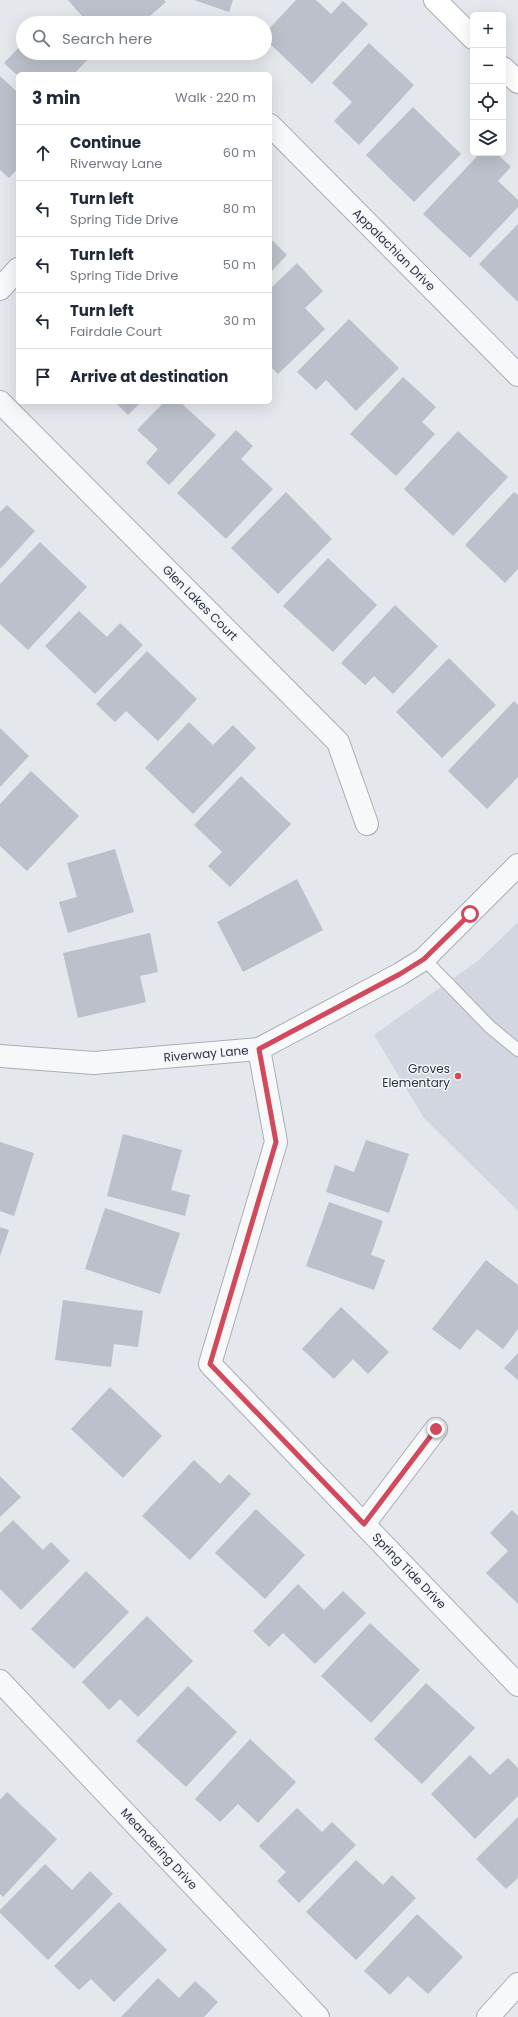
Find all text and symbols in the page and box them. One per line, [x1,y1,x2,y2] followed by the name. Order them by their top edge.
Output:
[470,12,506,156] map controls
[470,12,506,48] button: +
[16,16,272,60] search box
[30,27,52,49] icon: search
[62,28,152,49] text: Search here
[470,48,506,84] button: −
[470,84,506,120] button: locate
[32,86,80,110] text: 3 min
[175,88,256,107] text: Walk · 220 m
[470,120,506,156] button: layers
[70,132,141,153] text: Continue
[32,142,54,164] icon: ahead
[223,143,256,162] text: 60 m
[70,154,162,173] text: Riverway Lane
[70,188,134,209] text: Turn left
[32,198,54,220] icon: left
[223,199,256,218] text: 80 m
[349,205,439,295] street label: Appalachian Drive
[70,210,178,229] text: Spring Tide Drive
[70,244,134,265] text: Turn left
[32,254,54,276] icon: left
[223,255,256,274] text: 50 m
[70,266,178,285] text: Spring Tide Drive
[70,300,134,321] text: Turn left
[32,310,54,332] icon: left
[223,311,256,330] text: 30 m
[70,322,162,341] text: Fairdale Court
[32,366,54,388] icon: arrive
[70,366,228,387] text: Arrive at destination
[159,561,242,644] street label: Glen Lakes Court
[461,905,479,923] route start
[163,1041,249,1066] street label: Riverway Lane
[382,1060,450,1091] place label: Groves Elementary
[453,1071,463,1081] marker: Groves Elementary
[427,1420,445,1438] route end
[369,1529,450,1612] street label: Spring Tide Drive
[117,1804,202,1893] street label: Meandering Drive

